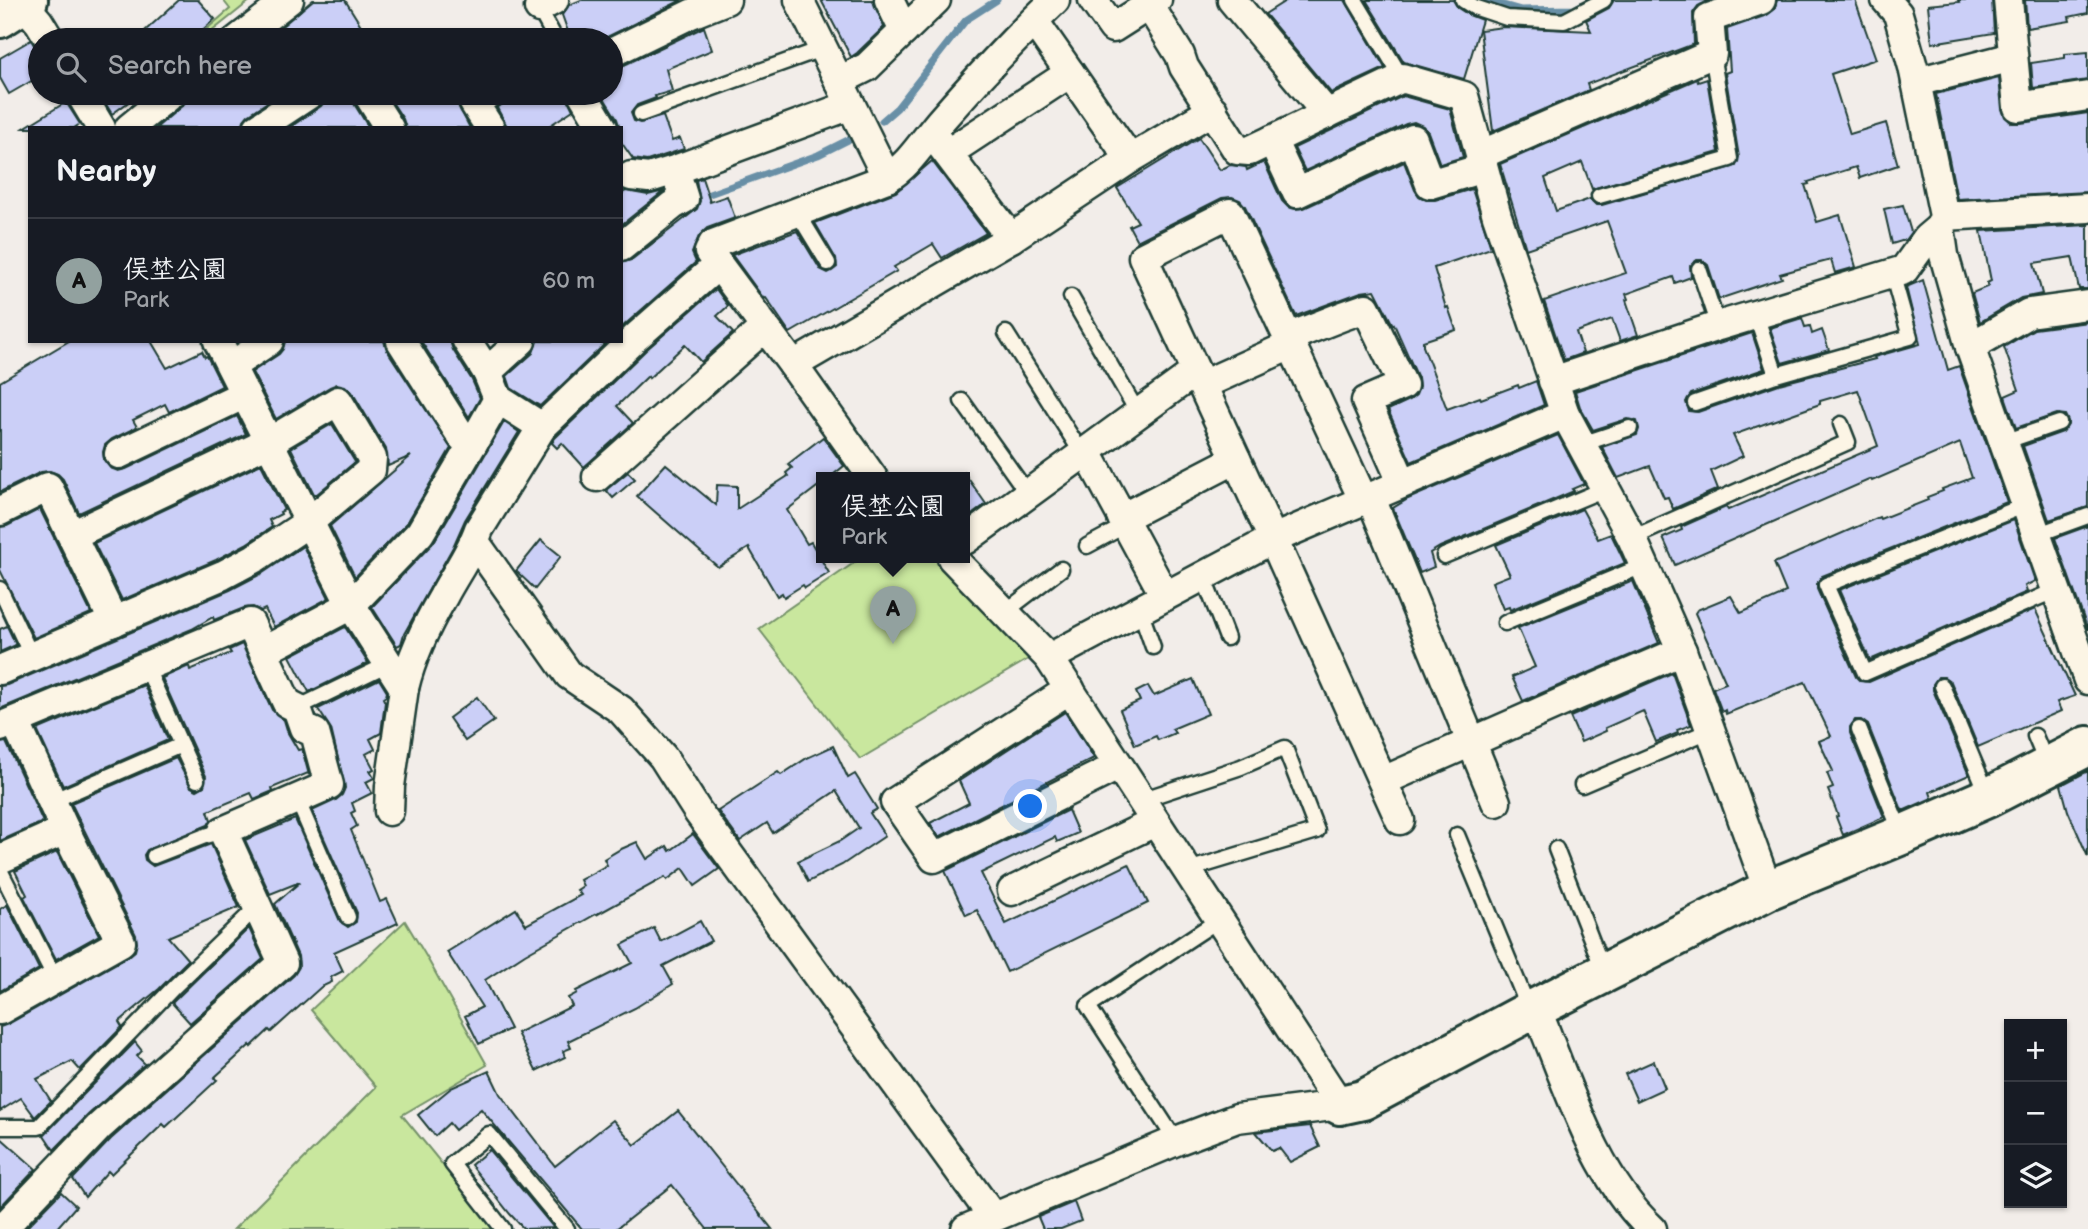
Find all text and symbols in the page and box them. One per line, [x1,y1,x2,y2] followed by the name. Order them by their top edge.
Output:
[28,28,623,105] search box
[52,48,90,86] icon: search
[108,51,252,82] text: Search here
[56,154,156,190] text: Nearby
[123,255,227,286] text: 俣埜公園
[72,267,86,295] text: A
[542,267,595,295] text: 60 m
[123,286,169,314] text: Park
[816,472,970,563] popup
[841,492,945,523] text: 俣埜公園
[841,523,887,551] text: Park
[870,586,916,644] pin: A
[1013,789,1047,823] your location
[2004,1019,2067,1208] map controls
[2004,1019,2067,1082] button: +
[2004,1082,2067,1145] button: −
[2004,1145,2067,1208] button: layers

